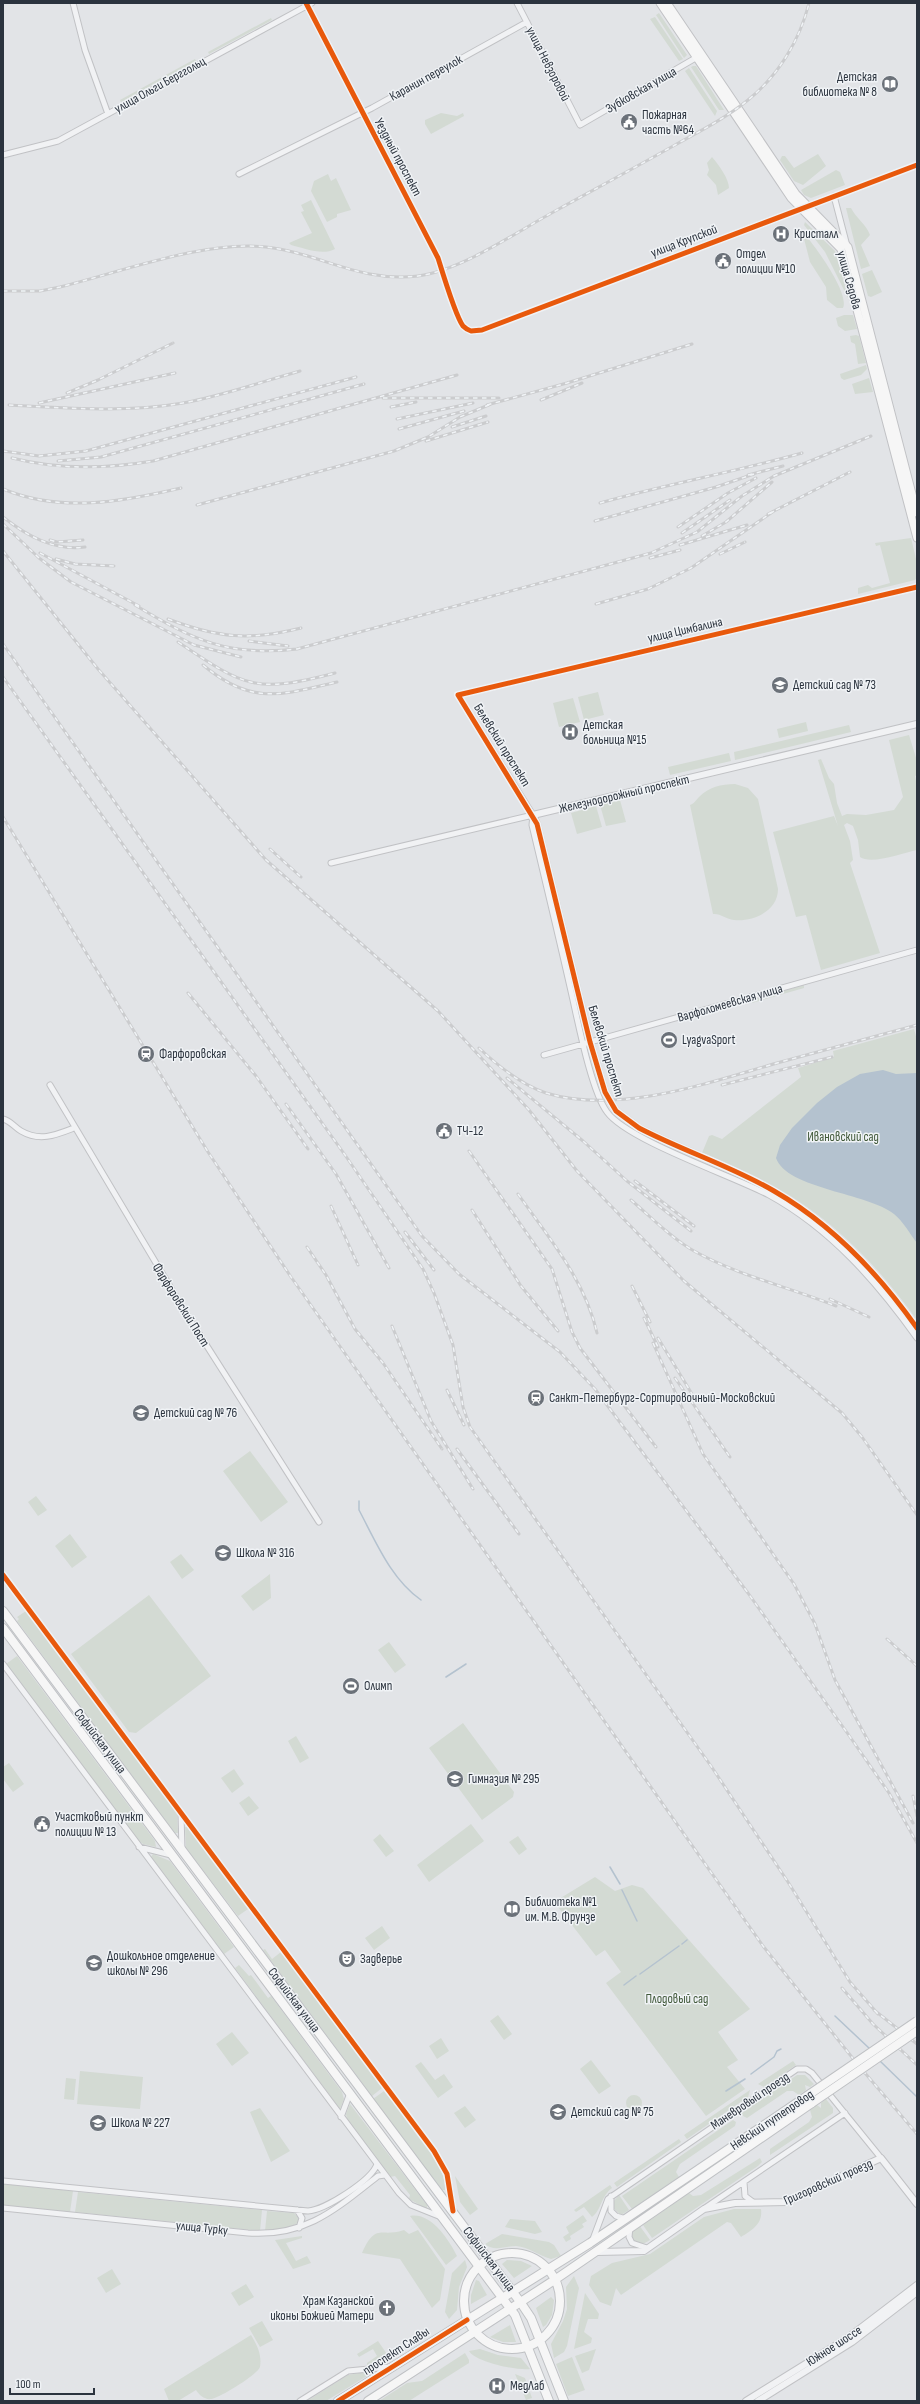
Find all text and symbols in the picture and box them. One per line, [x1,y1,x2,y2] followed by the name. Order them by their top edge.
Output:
[522,24,574,104] street label: улица Невзоровой
[387,51,465,105] street label: Каранин переулок
[112,53,209,117] street label: улица Ольги Берггольц
[603,63,679,117] street label: Зубковская улица
[802,69,877,100] place label: Детская библиотека № 8
[880,74,900,94] library icon: Детская библиотека № 8
[642,107,695,138] place label: Пожарная часть №64
[619,112,639,132] public building icon: Пожарная часть №64
[371,115,425,199] street label: Уездный проспект
[649,221,719,261] street label: улица Крупской
[771,224,791,244] hospital icon: Кристалл
[794,226,839,242] place label: Кристалл
[736,246,796,277] place label: Отдел полиции №10
[833,249,865,311] street label: улица Седова
[713,251,733,271] public building icon: Отдел полиции №10
[646,614,724,646] street label: улица Цимбалина
[770,675,790,695] school or university icon: Детский сад № 73
[793,677,876,693] place label: Детский сад № 73
[470,701,534,789] street label: Белевский проспект
[583,717,646,748] place label: Детская больница №15
[560,722,580,742] hospital icon: Детская больница №15
[557,771,691,817] street label: Железнодорожный проспект
[676,980,784,1026] street label: Варфоломеевская улица
[585,1003,627,1099] street label: Белевский проспект
[659,1030,679,1050] sports icon: LyagvaSport
[682,1032,735,1048] place label: LyagvaSport
[136,1044,156,1064] station icon: Фарфоровская
[159,1046,226,1062] place label: Фарфоровская
[434,1121,454,1141] public building icon: ТЧ-12
[457,1123,483,1139] place label: ТЧ-12
[807,1129,879,1145] park label: Ивановский сад
[149,1260,213,1350] street label: Фарфоровский Пост
[526,1388,546,1408] station icon: Санкт-Петербург-Сортировочный-Московский
[549,1390,775,1406] place label: Санкт-Петербург-Сортировочный-Московский
[131,1403,151,1423] school or university icon: Детский сад № 76
[154,1405,237,1421] place label: Детский сад № 76
[213,1543,233,1563] school or university icon: Школа № 316
[236,1545,295,1561] place label: Школа № 316
[341,1676,361,1696] sports icon: Олимп
[364,1678,392,1694] place label: Олимп
[70,1705,130,1777] street label: Софийская улица
[445,1769,465,1789] school or university icon: Гимназия № 295
[468,1771,539,1787] place label: Гимназия № 295
[55,1809,144,1840] place label: Участковый пункт полиции № 13
[32,1814,52,1834] public building icon: Участковый пункт полиции № 13
[525,1894,597,1925] place label: Библиотека №1 им. М.В. Фрунзе
[502,1899,522,1919] library icon: Библиотека №1 им. М.В. Фрунзе
[107,1948,215,1979] place label: Дошкольное отделение школы № 296
[337,1949,357,1969] theatre icon: Задверье
[360,1951,402,1967] place label: Задверье
[84,1953,104,1973] school or university icon: Дошкольное отделение школы № 296
[264,1964,324,2036] street label: Софийская улица
[645,1991,709,2007] park label: Плодовый сад
[708,2069,792,2133] street label: Маневровый проезд
[727,2086,817,2154] street label: Невский путепровод
[548,2102,568,2122] school or university icon: Детский сад № 75
[571,2104,654,2120] place label: Детский сад № 75
[88,2113,108,2133] school or university icon: Школа № 227
[111,2115,170,2131] place label: Школа № 227
[781,2155,875,2209] street label: Григоровский проезд
[175,2217,229,2239] street label: улица Турку
[459,2223,519,2295] street label: Софийская улица
[270,2293,374,2324] place label: Храм Казанской иконы Божией Матери
[377,2298,397,2318] church icon: Храм Казанской иконы Божией Матери
[803,2322,865,2370] street label: Южное шоссе
[360,2323,432,2379] street label: проспект Славы
[10,2370,94,2396] scale bar
[487,2376,507,2396] hospital icon: МедЛаб
[16,2377,41,2392] text: 100 m
[510,2378,544,2394] place label: МедЛаб

